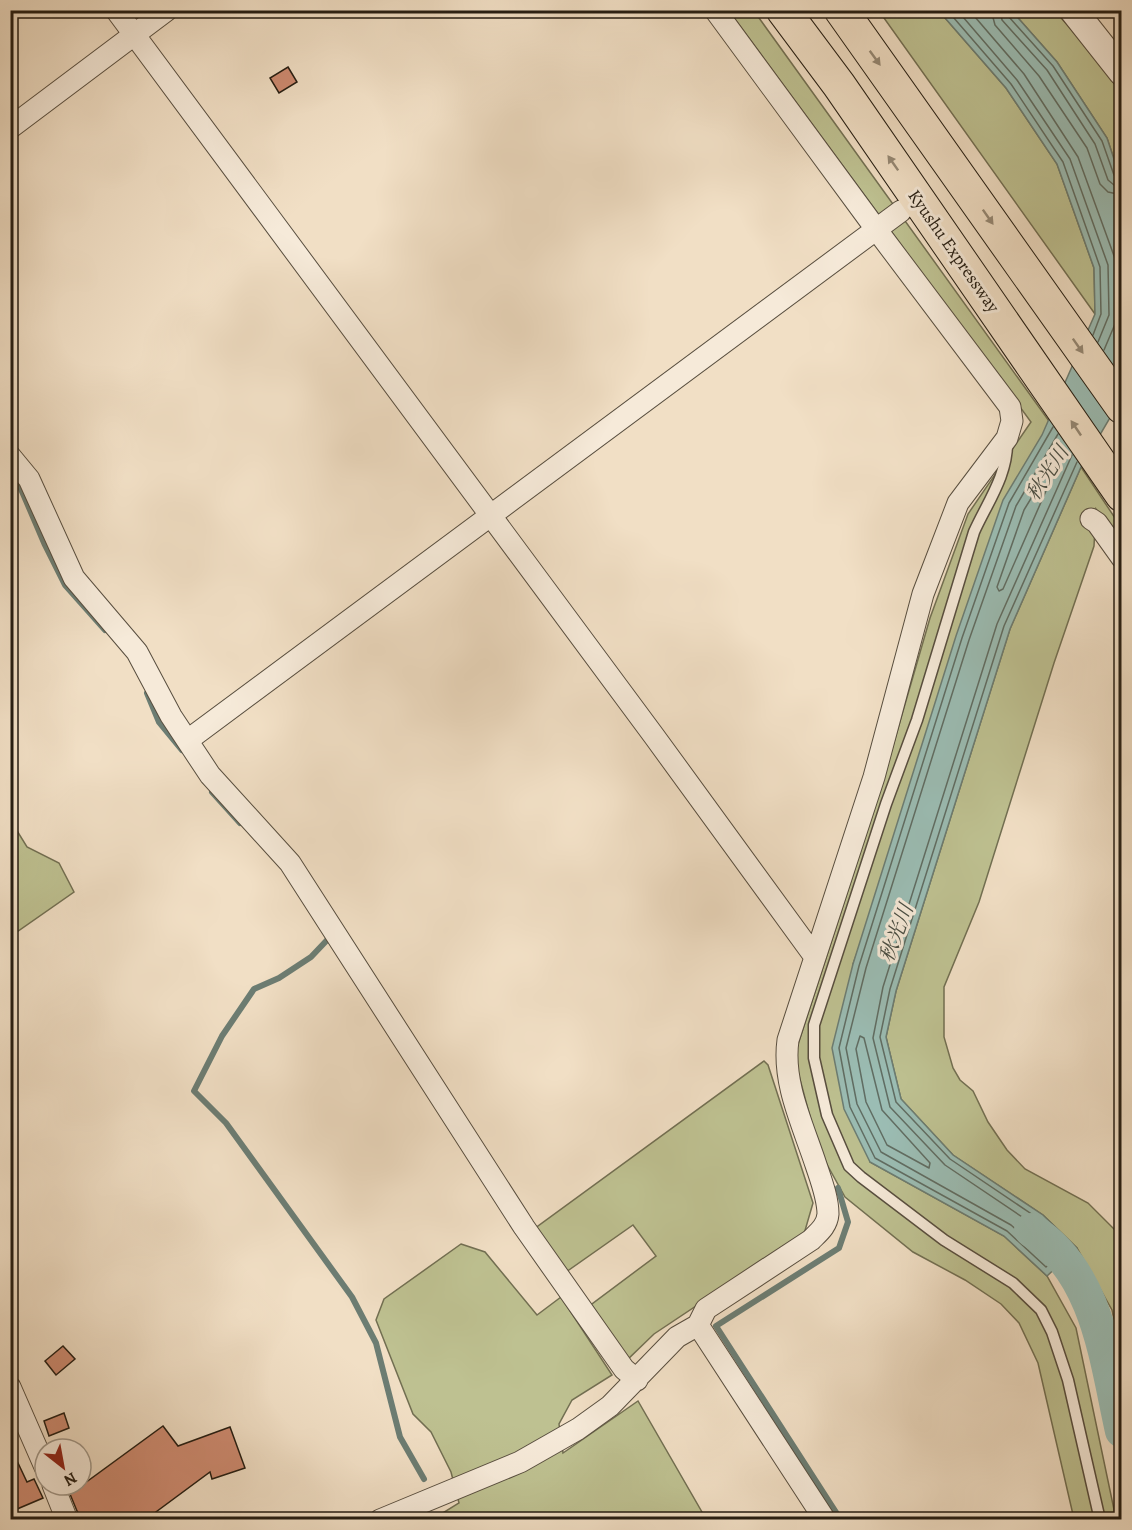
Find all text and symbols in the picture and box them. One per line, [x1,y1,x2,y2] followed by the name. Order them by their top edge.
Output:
[869,49,881,65] one-way arrow
[887,156,899,172] one-way arrow
[903,185,1006,318] street label: Kyushu Expressway
[982,209,993,225] one-way arrow
[1072,337,1084,353] one-way arrow
[1070,421,1082,437] one-way arrow
[1020,439,1076,506] water label: 秋光川
[873,898,921,966] water label: 秋光川
[33,1437,93,1497] north arrow
[59,1467,81,1492] text: N

